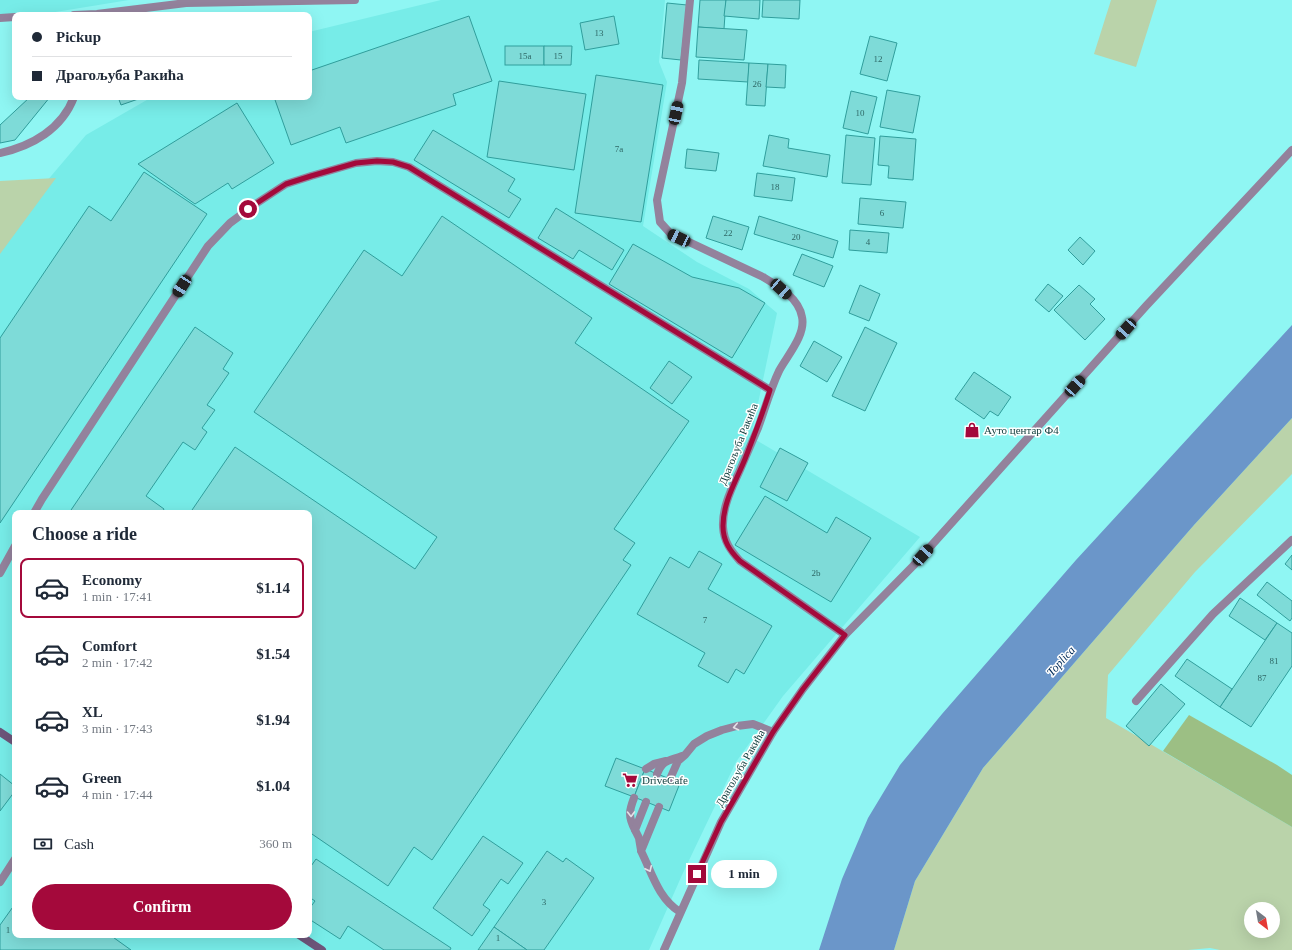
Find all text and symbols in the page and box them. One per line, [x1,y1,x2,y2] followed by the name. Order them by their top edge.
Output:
[595,28,604,38] house number: 13
[56,29,101,45] text: Pickup
[519,51,532,61] house number: 15a
[554,51,563,61] house number: 15
[874,54,883,64] house number: 12
[56,67,184,83] text: Драгољуба Ракића
[753,79,762,89] house number: 26
[668,100,684,126] car
[856,108,865,118] house number: 10
[615,144,623,154] house number: 7a
[771,182,780,192] house number: 18
[239,200,257,218] route start
[880,208,885,218] house number: 6
[666,227,692,249] car
[724,228,733,238] house number: 22
[792,232,801,242] house number: 20
[866,237,871,247] house number: 4
[170,273,194,299] car
[768,277,794,301] car
[1114,316,1138,342] car
[1063,373,1087,399] car
[716,401,760,487] street label: Драгољуба Ракића
[963,421,981,439] shop icon: Ауто центар Ф4
[984,424,1059,436] place label: Ауто центар Ф4
[32,524,137,544] text: Choose a ride
[911,542,935,568] car
[812,568,821,578] house number: 2b
[34,570,70,606] icon: car
[82,572,142,588] text: Economy
[256,580,290,596] text: $1.14
[82,589,152,604] text: 1 min · 17:41
[703,615,708,625] house number: 7
[34,636,70,672] icon: car
[82,638,137,654] text: Comfort
[1044,643,1078,679] water label: Toplica
[256,646,290,662] text: $1.54
[82,655,152,670] text: 2 min · 17:42
[1270,656,1279,666] house number: 81
[1258,673,1267,683] house number: 87
[34,702,70,738] icon: car
[82,704,103,720] text: XL
[256,712,290,728] text: $1.94
[82,721,152,736] text: 3 min · 17:43
[732,723,739,731] one-way arrow
[713,727,767,809] street label: Драгољуба Ракића
[34,768,70,804] icon: car
[82,770,122,786] text: Green
[621,771,639,789] supermarket icon: DriveCafe
[642,774,688,786] place label: DriveCafe
[256,778,290,794] text: $1.04
[82,787,152,802] text: 4 min · 17:44
[627,811,635,817] one-way arrow
[32,833,54,855] icon: cash
[64,836,94,852] text: Cash
[259,836,292,851] text: 360 m
[711,860,777,888] callout: 1 min
[644,864,652,872] one-way arrow
[688,865,706,883] route end
[728,866,760,881] text: 1 min
[32,884,292,930] button: Confirm
[542,897,547,907] house number: 3
[1244,902,1280,938] north arrow
[1244,902,1280,938] map controls
[6,925,10,935] house number: 1
[496,933,500,943] house number: 1

